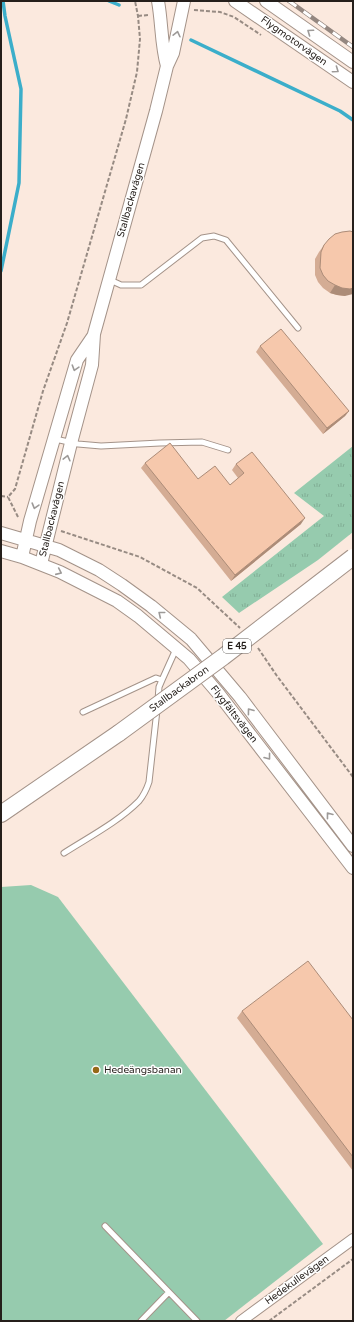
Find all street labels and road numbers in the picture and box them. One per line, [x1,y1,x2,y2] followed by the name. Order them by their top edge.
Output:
[259,14,329,68] street label: Flygmotorvägen
[115,161,147,239] street label: Stallbackavägen
[37,480,67,558] street label: Stallbackavägen
[223,639,251,653] road number: E 45
[147,663,211,715] street label: Stallbackabron
[208,683,260,745] street label: Flygfältsvägen
[263,1253,331,1307] street label: Hedekullevägen

